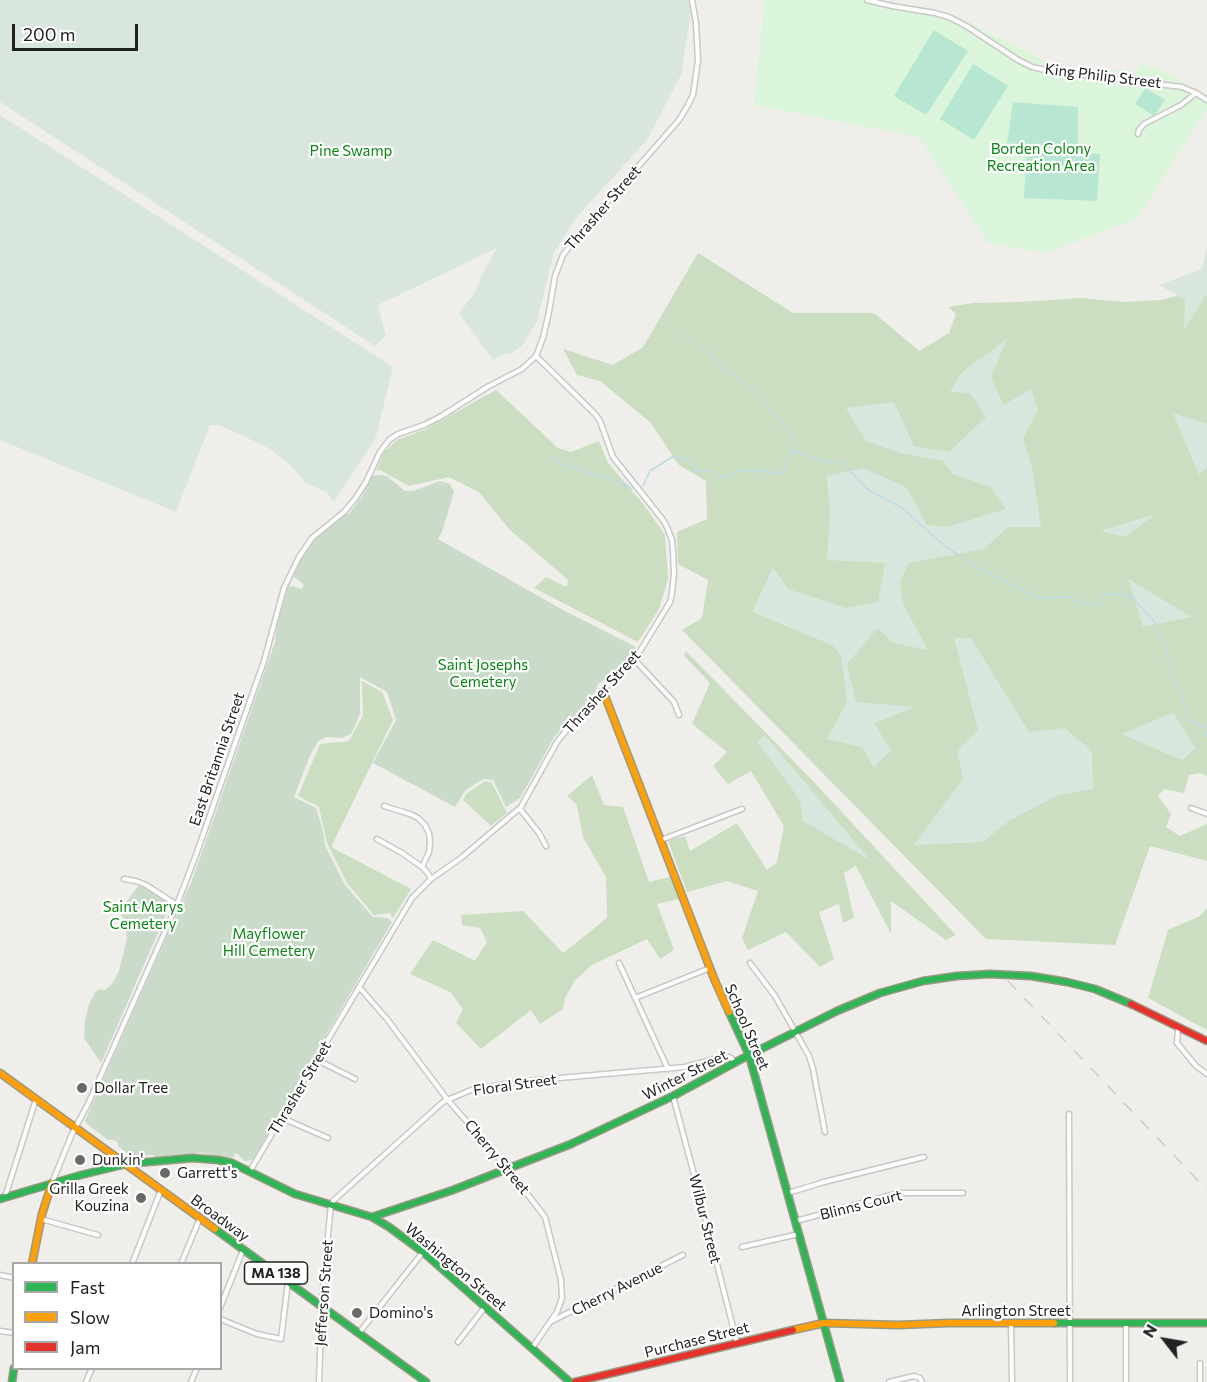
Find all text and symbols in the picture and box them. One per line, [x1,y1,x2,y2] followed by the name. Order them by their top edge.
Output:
[15,12,141,50] scale bar
[23,23,76,45] text: 200 m
[1044,60,1162,92] street label: King Philip Street
[987,140,1095,175] park label: Borden Colony Recreation Area
[310,142,392,160] park label: Pine Swamp
[561,162,645,254] street label: Thrasher Street
[560,646,644,738] street label: Thrasher Street
[438,656,528,691] park label: Saint Josephs Cemetery
[186,690,248,828] street label: East Britannia Street
[103,898,183,933] park label: Saint Marys Cemetery
[223,925,315,960] park label: Mayflower Hill Cemetery
[721,981,773,1073] street label: School Street
[265,1038,335,1138] street label: Thrasher Street
[639,1046,731,1104] street label: Winter Street
[472,1070,558,1100] street label: Floral Street
[94,1079,168,1097] place label: Dollar Tree
[75,1081,89,1095] marker: Dollar Tree
[461,1116,533,1198] street label: Cherry Street
[92,1151,144,1169] place label: Dunkin'
[73,1153,87,1167] marker: Dunkin'
[177,1164,238,1182] place label: Garrett's
[158,1166,172,1180] marker: Garrett's
[685,1172,725,1266] street label: Wilbur Street
[49,1180,129,1215] place label: Grilla Greek Kouzina
[818,1186,904,1224] street label: Blinns Court
[134,1191,148,1205] marker: Grilla Greek Kouzina
[187,1191,253,1245] street label: Broadway
[401,1219,511,1315] street label: Washington Street
[311,1239,337,1347] street label: Jefferson Street
[569,1258,665,1320] street label: Cherry Avenue
[12,1262,222,1370] legend
[244,1262,308,1284] road number: MA 138
[70,1276,105,1298] text: Fast
[961,1302,1071,1320] street label: Arlington Street
[369,1304,433,1322] place label: Domino's
[70,1306,110,1328] text: Slow
[350,1306,364,1320] marker: Domino's
[1135,1310,1195,1370] north arrow
[643,1318,751,1362] street label: Purchase Street
[1138,1320,1160,1341] text: N
[70,1336,100,1358] text: Jam

